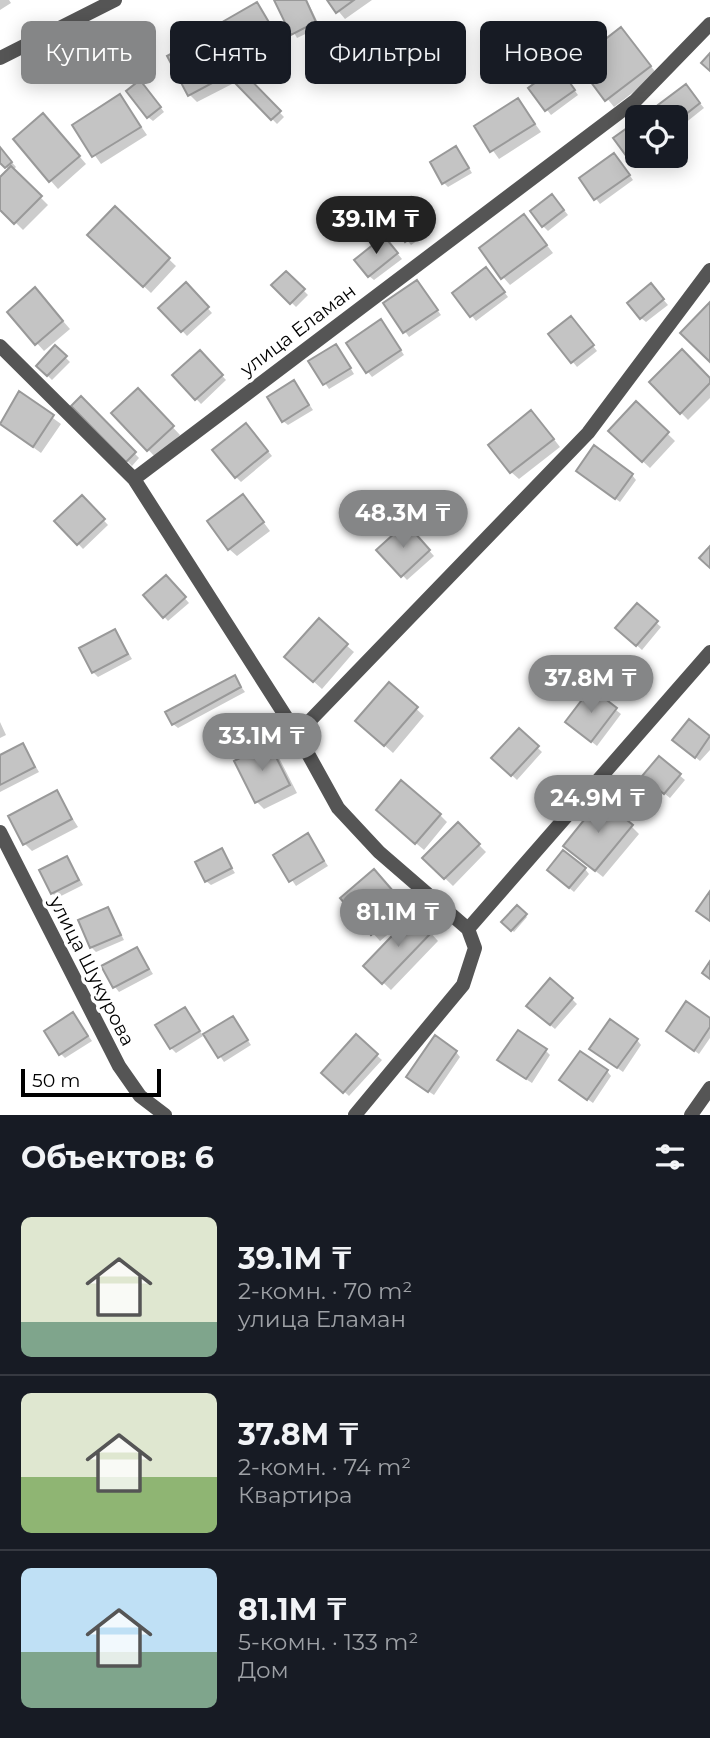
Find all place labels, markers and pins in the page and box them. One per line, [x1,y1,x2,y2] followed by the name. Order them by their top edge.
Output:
[311,196,441,256] pin: 39.1M ₸
[338,490,468,550] pin: 48.3M ₸
[526,656,656,715] pin: 37.8M ₸
[197,714,327,773] pin: 33.1M ₸
[533,776,663,835] pin: 24.9M ₸
[333,890,463,949] pin: 81.1M ₸

